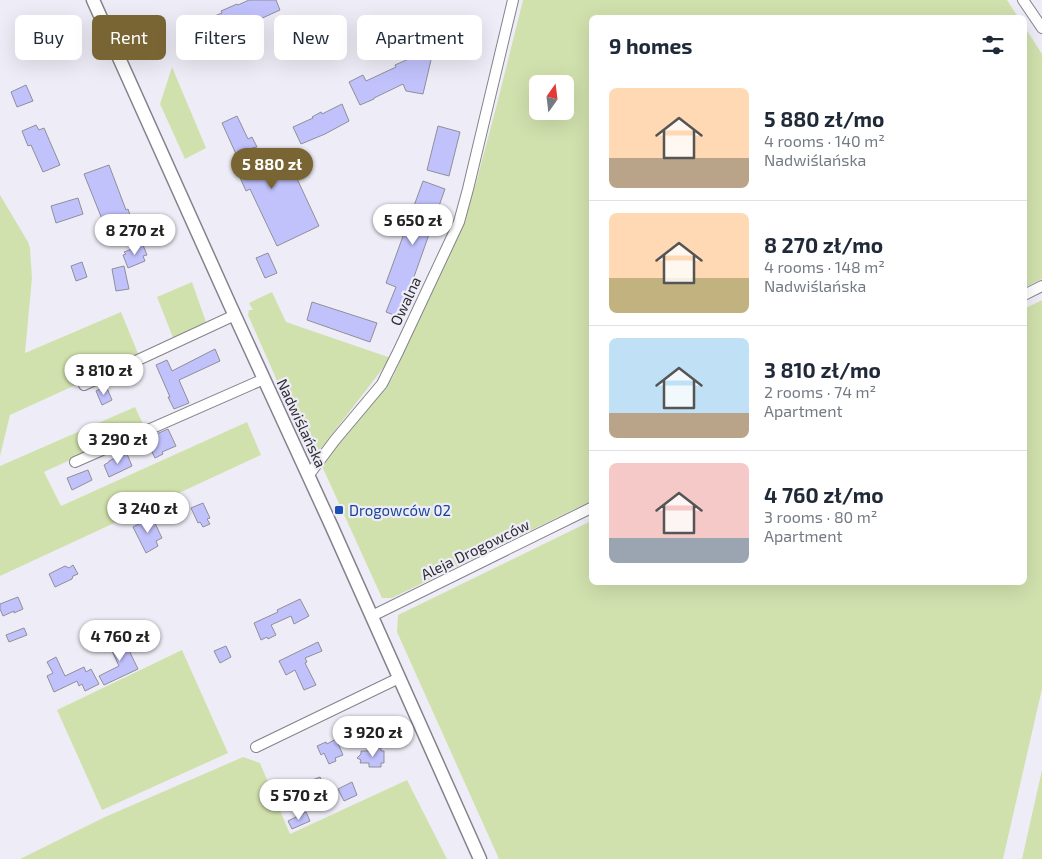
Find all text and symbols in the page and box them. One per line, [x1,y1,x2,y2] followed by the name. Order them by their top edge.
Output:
[15,15,82,60] chip: Buy
[92,15,166,60] chip: Rent
[176,15,264,60] chip: Filters
[274,15,347,60] chip: New
[357,15,482,60] chip: Apartment
[979,31,1007,59] icon: filters
[609,33,692,58] text: 9 homes
[529,75,574,120] north arrow
[529,75,574,120] map controls
[764,106,885,131] text: 5 880 zł/mo
[649,108,709,168] icon: home
[764,131,885,150] text: 4 rooms · 140 m²
[220,148,324,190] pin: 5 880 zł
[764,150,866,169] text: Nadwiślańska
[242,154,302,173] text: 5 880 zł
[361,204,465,246] pin: 5 650 zł
[384,210,442,229] text: 5 650 zł
[83,214,187,256] pin: 8 270 zł
[106,220,164,239] text: 8 270 zł
[764,232,883,257] text: 8 270 zł/mo
[649,233,709,293] icon: home
[764,257,885,276] text: 4 rooms · 148 m²
[386,274,424,328] street label: Owalna
[764,276,866,295] text: Nadwiślańska
[52,354,156,396] pin: 3 810 zł
[764,357,881,382] text: 3 810 zł/mo
[649,358,709,418] icon: home
[75,360,133,379] text: 3 810 zł
[274,376,330,470] street label: Nadwiślańska
[764,382,876,401] text: 2 rooms · 74 m²
[764,401,843,420] text: Apartment
[66,422,170,465] pin: 3 290 zł
[89,429,147,448] text: 3 290 zł
[764,482,884,507] text: 4 760 zł/mo
[649,483,709,543] icon: home
[96,492,200,534] pin: 3 240 zł
[118,498,178,517] text: 3 240 zł
[349,501,451,519] place label: Drogowców 02
[333,504,345,516] marker: Drogowców 02
[764,507,877,526] text: 3 rooms · 80 m²
[418,515,533,584] street label: Aleja Drogowców
[764,526,843,545] text: Apartment
[68,620,172,662] pin: 4 760 zł
[90,626,150,645] text: 4 760 zł
[321,716,425,758] pin: 3 920 zł
[344,722,402,741] text: 3 920 zł
[247,778,351,821] pin: 5 570 zł
[270,785,328,804] text: 5 570 zł

